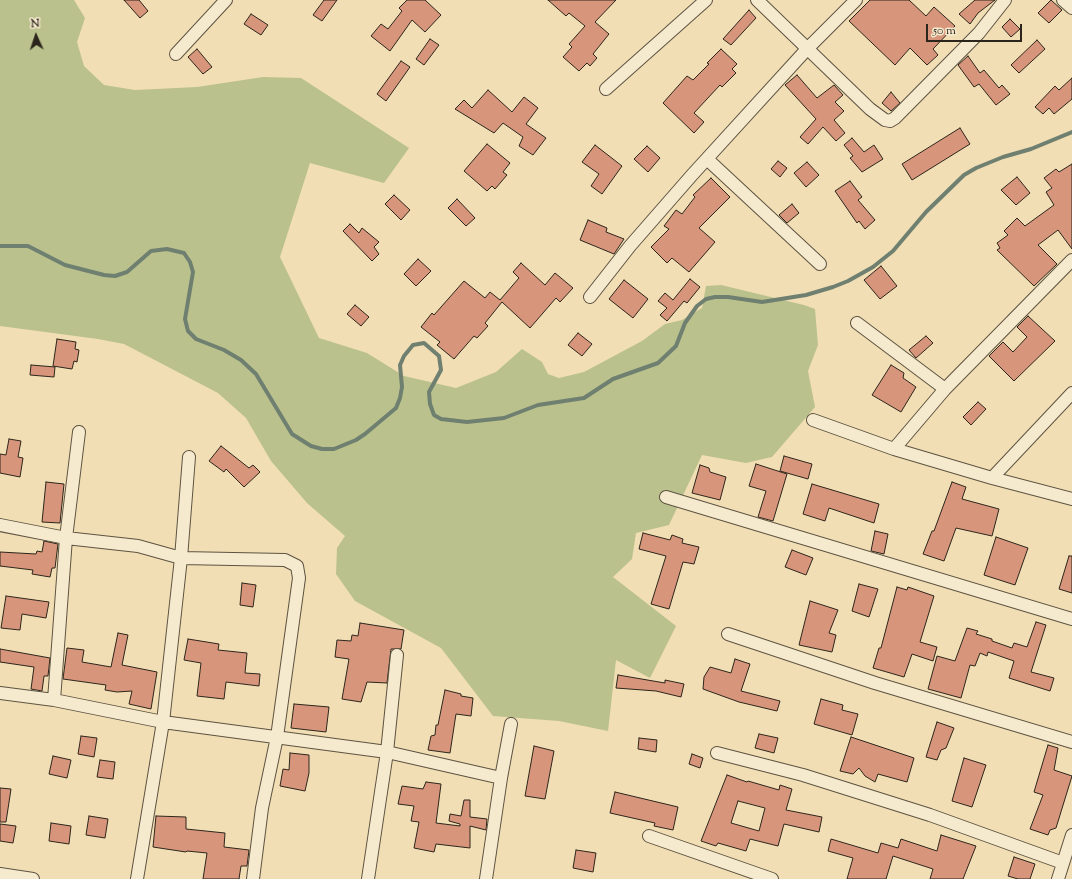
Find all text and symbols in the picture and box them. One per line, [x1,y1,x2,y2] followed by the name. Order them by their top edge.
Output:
[16,16,56,56] north arrow
[31,16,40,32] text: N
[928,16,1024,42] scale bar
[933,22,956,40] text: 50 m

